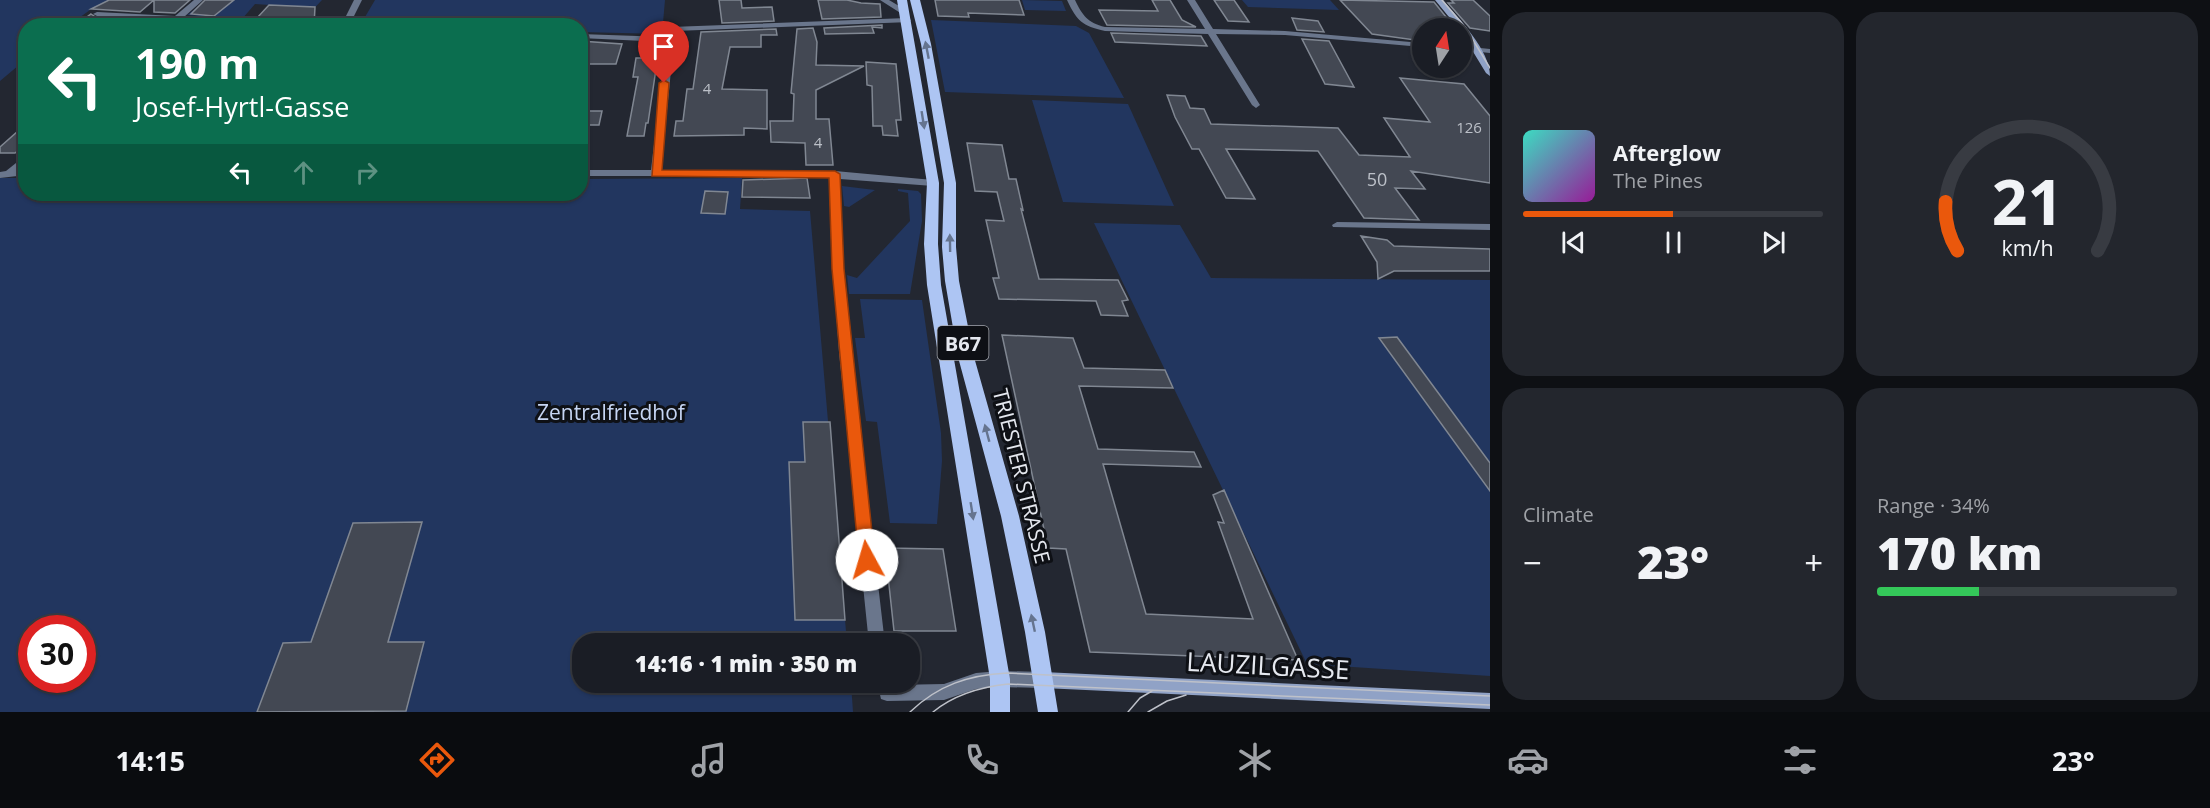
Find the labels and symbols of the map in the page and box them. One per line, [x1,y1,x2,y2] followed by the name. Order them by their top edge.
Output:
[1412,18,1472,78] north arrow
[638,21,689,83] pin
[922,40,931,59] one-way arrow
[703,78,712,98] house number: 4
[919,110,928,129] one-way arrow
[1456,117,1482,137] house number: 126
[814,132,823,152] house number: 4
[1367,167,1387,191] house number: 50
[945,233,955,252] one-way arrow
[938,326,988,360] road number: B67
[987,386,1057,566] street label: TRIESTER STRASSE
[537,398,687,426] park label: Zentralfriedhof
[982,424,991,442] one-way arrow
[967,502,976,521] one-way arrow
[835,528,899,592] position arrow
[1027,614,1037,632] one-way arrow
[18,615,96,693] speed limit sign: 30
[1186,643,1350,687] street label: LAUZILGASSE

